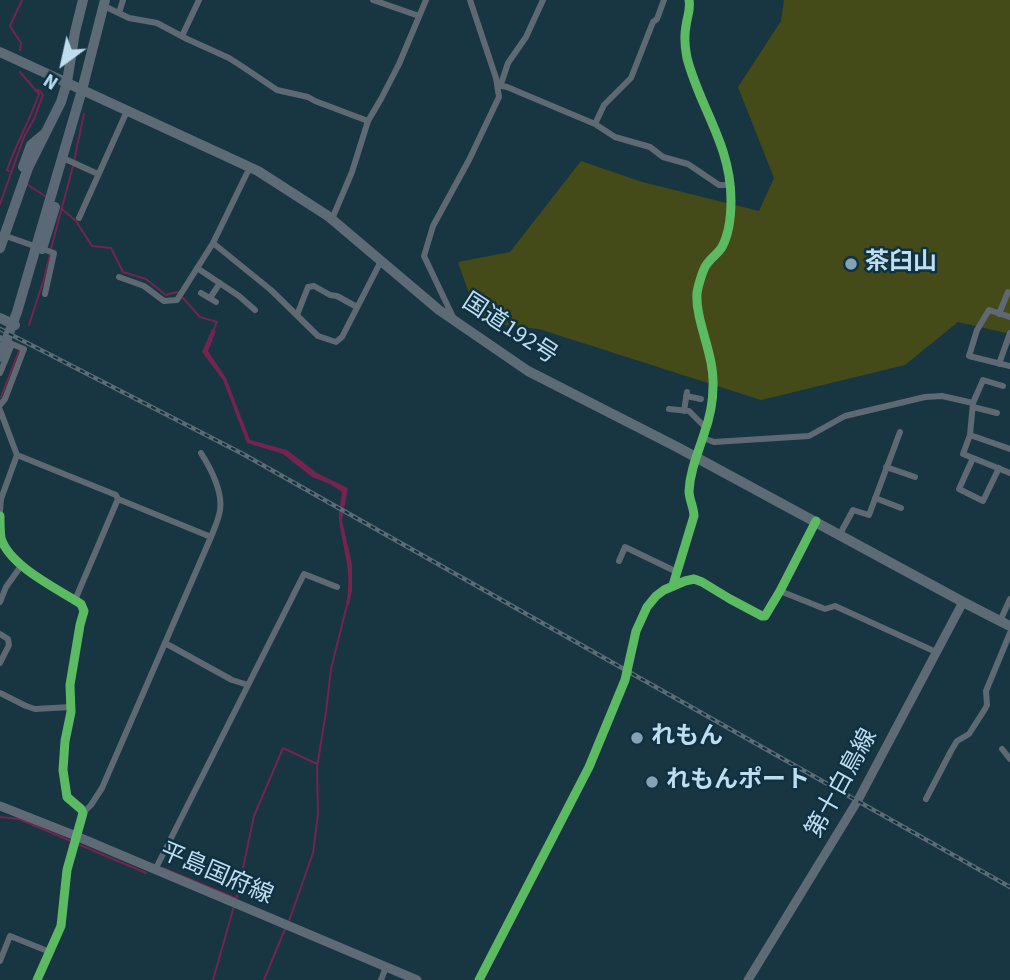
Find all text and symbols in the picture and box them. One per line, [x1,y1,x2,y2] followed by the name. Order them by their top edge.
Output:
[28,28,98,98] north arrow
[39,66,64,96] text: N
[865,250,937,278] place label: 茶臼山
[843,256,859,272] marker: 茶臼山
[456,289,562,371] street label: 国道192号
[651,724,723,752] place label: れもん
[801,725,885,843] street label: 第十白鳥線
[629,730,645,746] marker: れもん
[666,768,810,796] place label: れもんポート
[644,774,660,790] marker: れもんポート
[155,838,277,912] street label: 平島国府線

